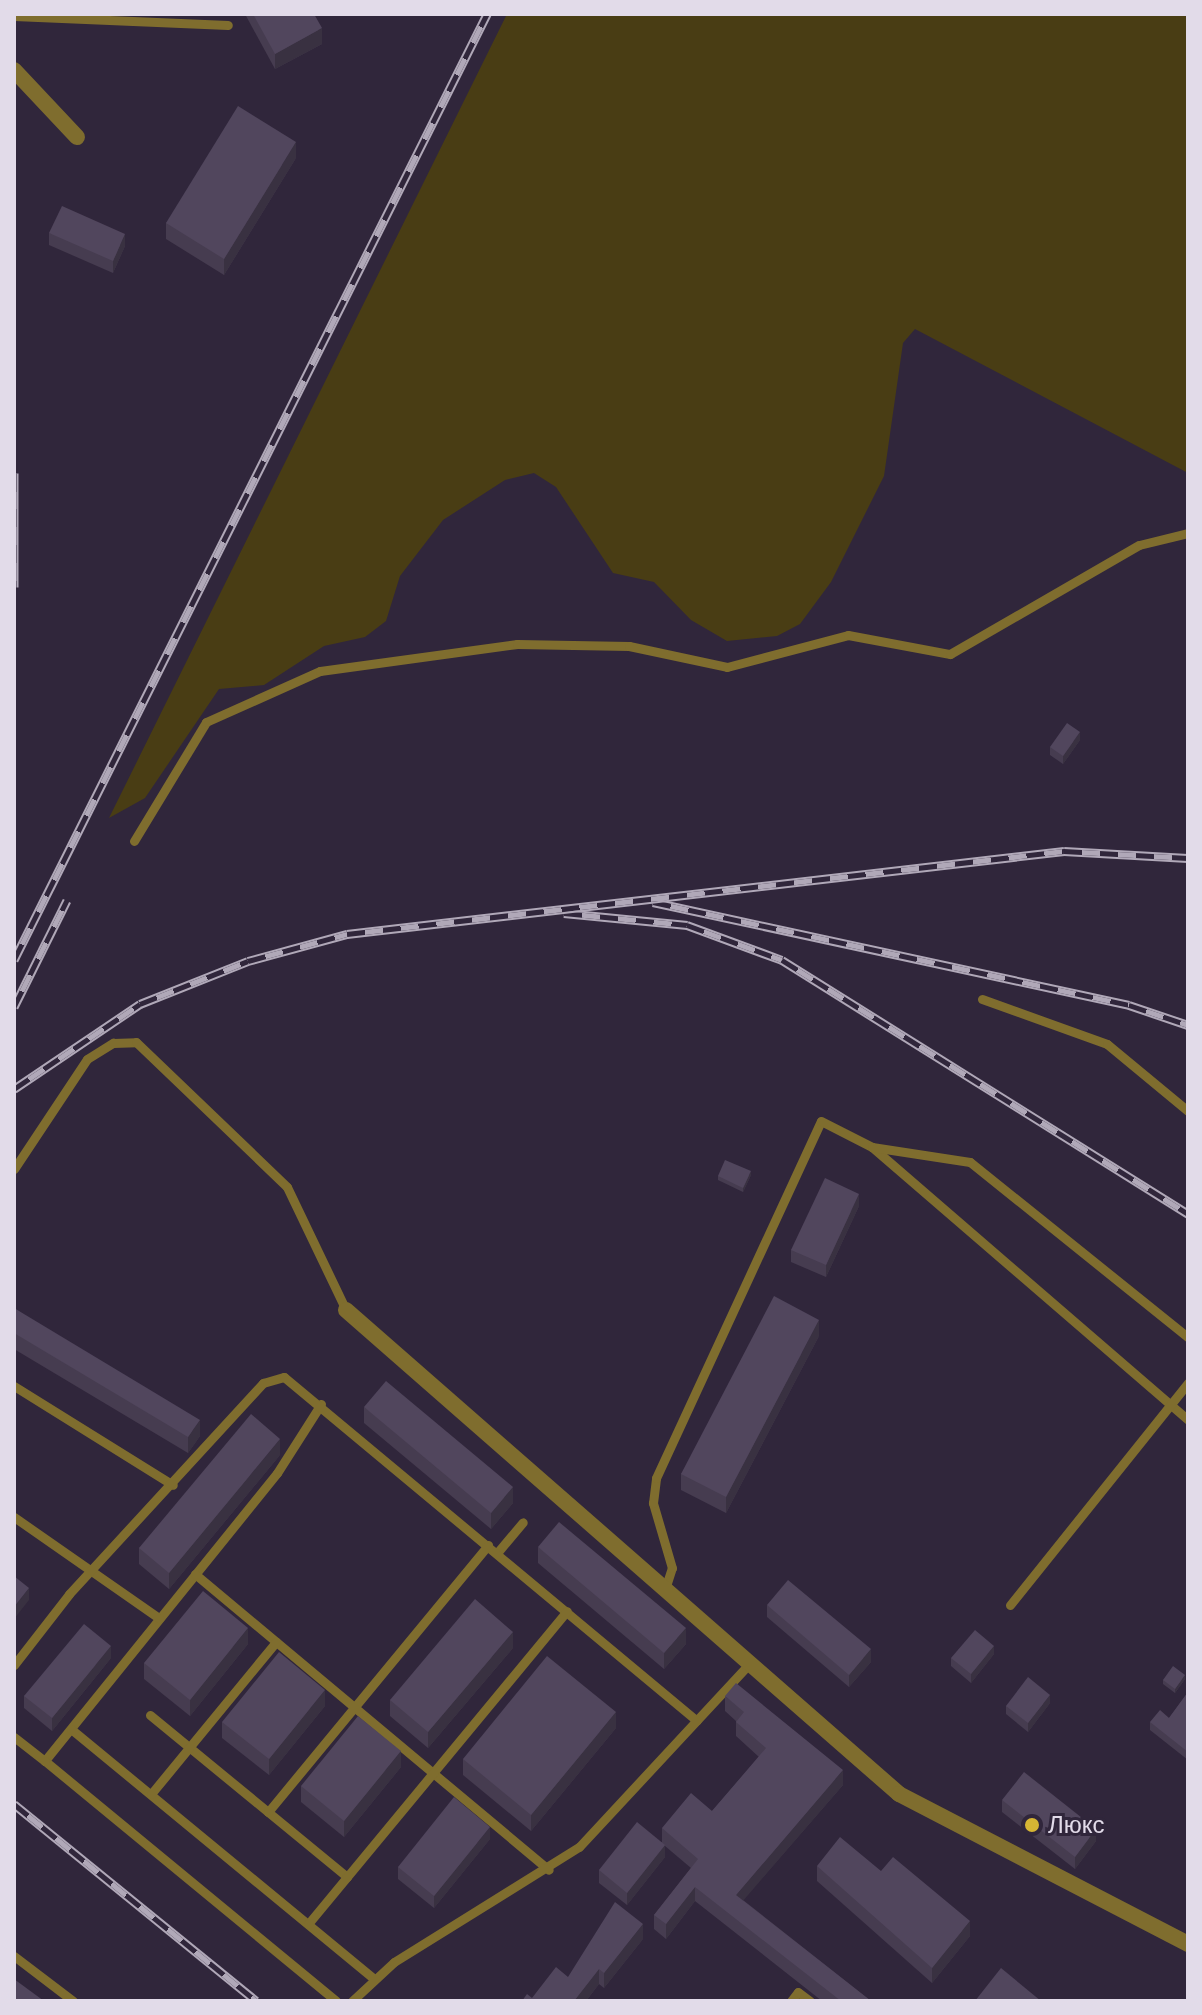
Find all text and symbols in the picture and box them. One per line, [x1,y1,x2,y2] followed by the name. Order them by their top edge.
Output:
[1048,1811,1105,1839] place label: Люкс
[1023,1816,1041,1834] marker: Люкс

